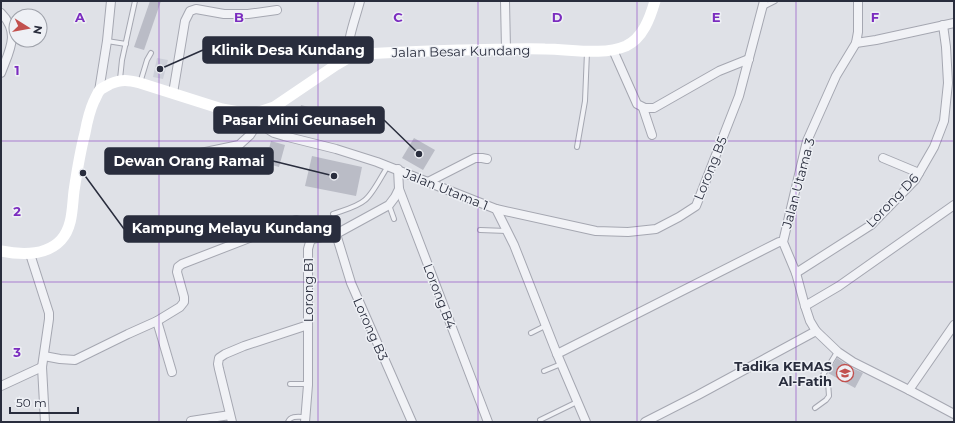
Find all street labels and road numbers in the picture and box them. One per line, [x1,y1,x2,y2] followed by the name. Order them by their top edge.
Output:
[391,42,530,60] street label: Jalan Besar Kundang
[690,134,730,202] street label: Lorong B5
[778,136,818,231] street label: Jalan Utama 3
[400,164,491,213] street label: Jalan Utama 1
[862,170,922,230] street label: Lorong D6
[300,258,316,322] street label: Lorong B1
[420,261,460,331] street label: Lorong B4
[350,295,392,363] street label: Lorong B3

